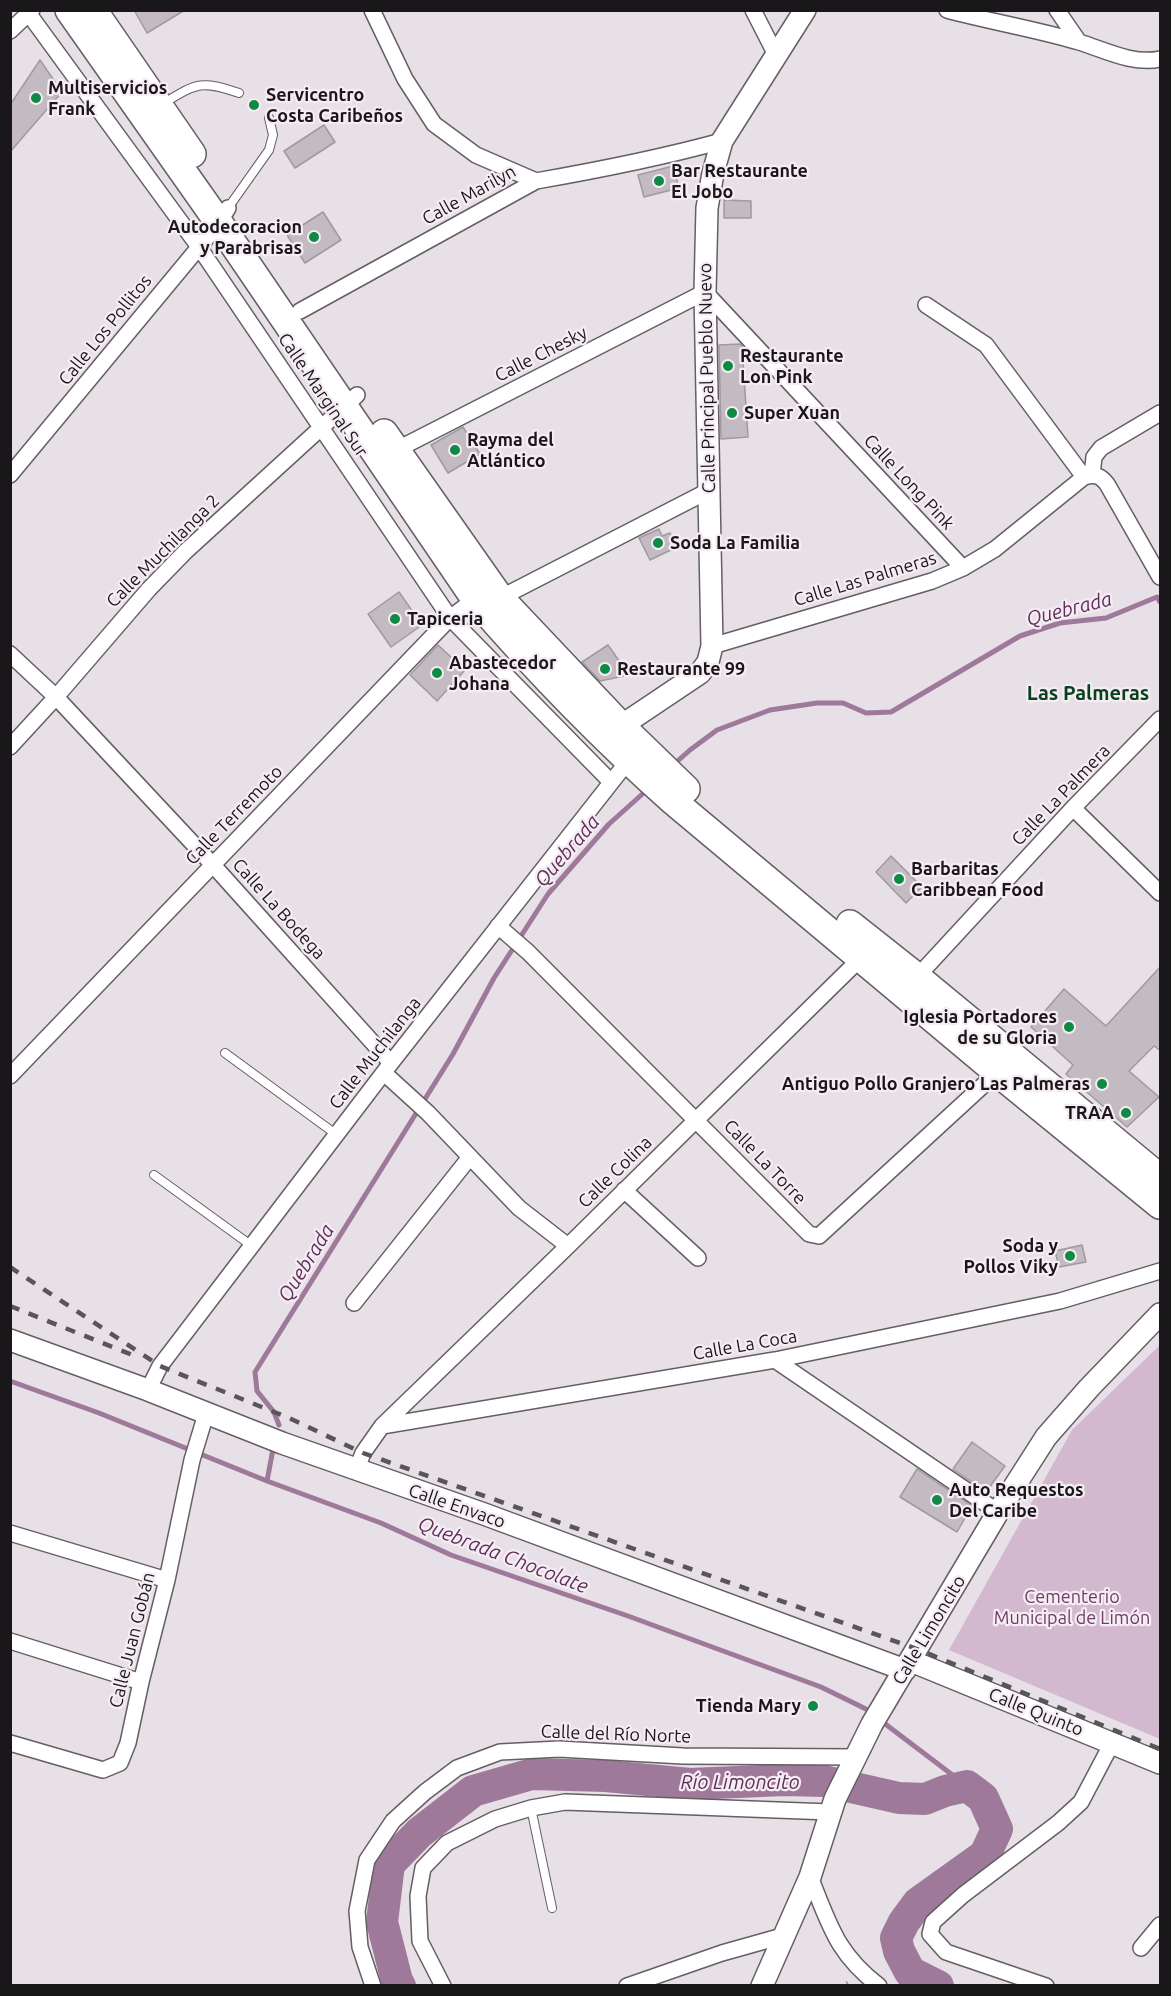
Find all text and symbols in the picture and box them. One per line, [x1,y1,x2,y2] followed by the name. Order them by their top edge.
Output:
[48,77,167,119] place label: Multiservicios Frank
[266,84,403,127] place label: Servicentro Costa Caribeños
[29,91,43,105] marker: Multiservicios Frank
[247,98,261,112] marker: Servicentro Costa Caribeños
[418,160,520,230] street label: Calle Marilyn
[671,160,808,202] place label: Bar Restaurante El Jobo
[652,174,666,188] marker: Bar Restaurante El Jobo
[168,216,302,258] place label: Autodecoracion y Parabrisas
[307,230,321,244] marker: Autodecoracion y Parabrisas
[694,263,720,493] street label: Calle Principal Pueblo Nuevo
[54,270,156,390] street label: Calle Los Pollitos
[491,322,591,386] street label: Calle Chesky
[273,329,373,461] street label: Calle Marginal Sur
[740,345,844,388] place label: Restaurante Lon Pink
[721,359,735,373] marker: Restaurante Lon Pink
[744,402,840,424] place label: Super Xuan
[725,406,739,420] marker: Super Xuan
[467,429,554,472] place label: Rayma del Atlántico
[859,430,959,534] street label: Calle Long Pink
[448,443,462,457] marker: Rayma del Atlántico
[102,490,224,612] street label: Calle Muchilanga 2
[670,532,800,554] place label: Soda La Familia
[651,536,665,550] marker: Soda La Familia
[791,547,939,611] street label: Calle Las Palmeras
[1024,587,1114,631] water label: Quebrada
[407,608,483,630] place label: Tapiceria
[388,612,402,626] marker: Tapiceria
[449,652,556,694] place label: Abastecedor Johana
[617,658,745,680] place label: Restaurante 99
[598,662,612,676] marker: Restaurante 99
[430,666,444,680] marker: Abastecedor Johana
[1027,681,1149,705] district label: Las Palmeras
[1007,740,1115,850] street label: Calle La Palmera
[181,761,287,869] street label: Calle Terremoto
[529,810,605,892] water label: Quebrada
[228,854,330,964] street label: Calle La Bodega
[911,858,1044,900] place label: Barbaritas Caribbean Food
[892,872,906,886] marker: Barbaritas Caribbean Food
[324,993,426,1113] street label: Calle Muchilanga
[903,1006,1057,1048] place label: Iglesia Portadores de su Gloria
[1062,1020,1076,1034] marker: Iglesia Portadores de su Gloria
[782,1073,1090,1095] place label: Antiguo Pollo Granjero Las Palmeras
[1095,1077,1109,1091] marker: Antiguo Pollo Granjero Las Palmeras
[1065,1102,1114,1124] place label: TRAA
[1119,1106,1133,1120] marker: TRAA
[719,1115,811,1209] street label: Calle La Torre
[574,1132,656,1212] street label: Calle Colina
[273,1220,339,1306] water label: Quebrada
[963,1235,1058,1278] place label: Soda y Pollos Viky
[1063,1249,1077,1263] marker: Soda y Pollos Viky
[691,1325,799,1365] street label: Calle La Coca
[406,1479,508,1533] street label: Calle Envaco
[949,1479,1084,1522] place label: Auto Requestos Del Caribe
[930,1493,944,1507] marker: Auto Requestos Del Caribe
[415,1511,591,1599] water label: Quebrada Chocolate
[105,1570,159,1710] street label: Calle Juan Gobán
[888,1571,970,1689] street label: Calle Limoncito
[994,1586,1150,1628] park label: Cementerio Municipal de Limón
[985,1683,1087,1741] street label: Calle Quinto
[696,1695,801,1717] place label: Tienda Mary
[806,1699,820,1713] marker: Tienda Mary
[540,1721,692,1747] street label: Calle del Río Norte
[680,1770,800,1794] water label: Río Limoncito

